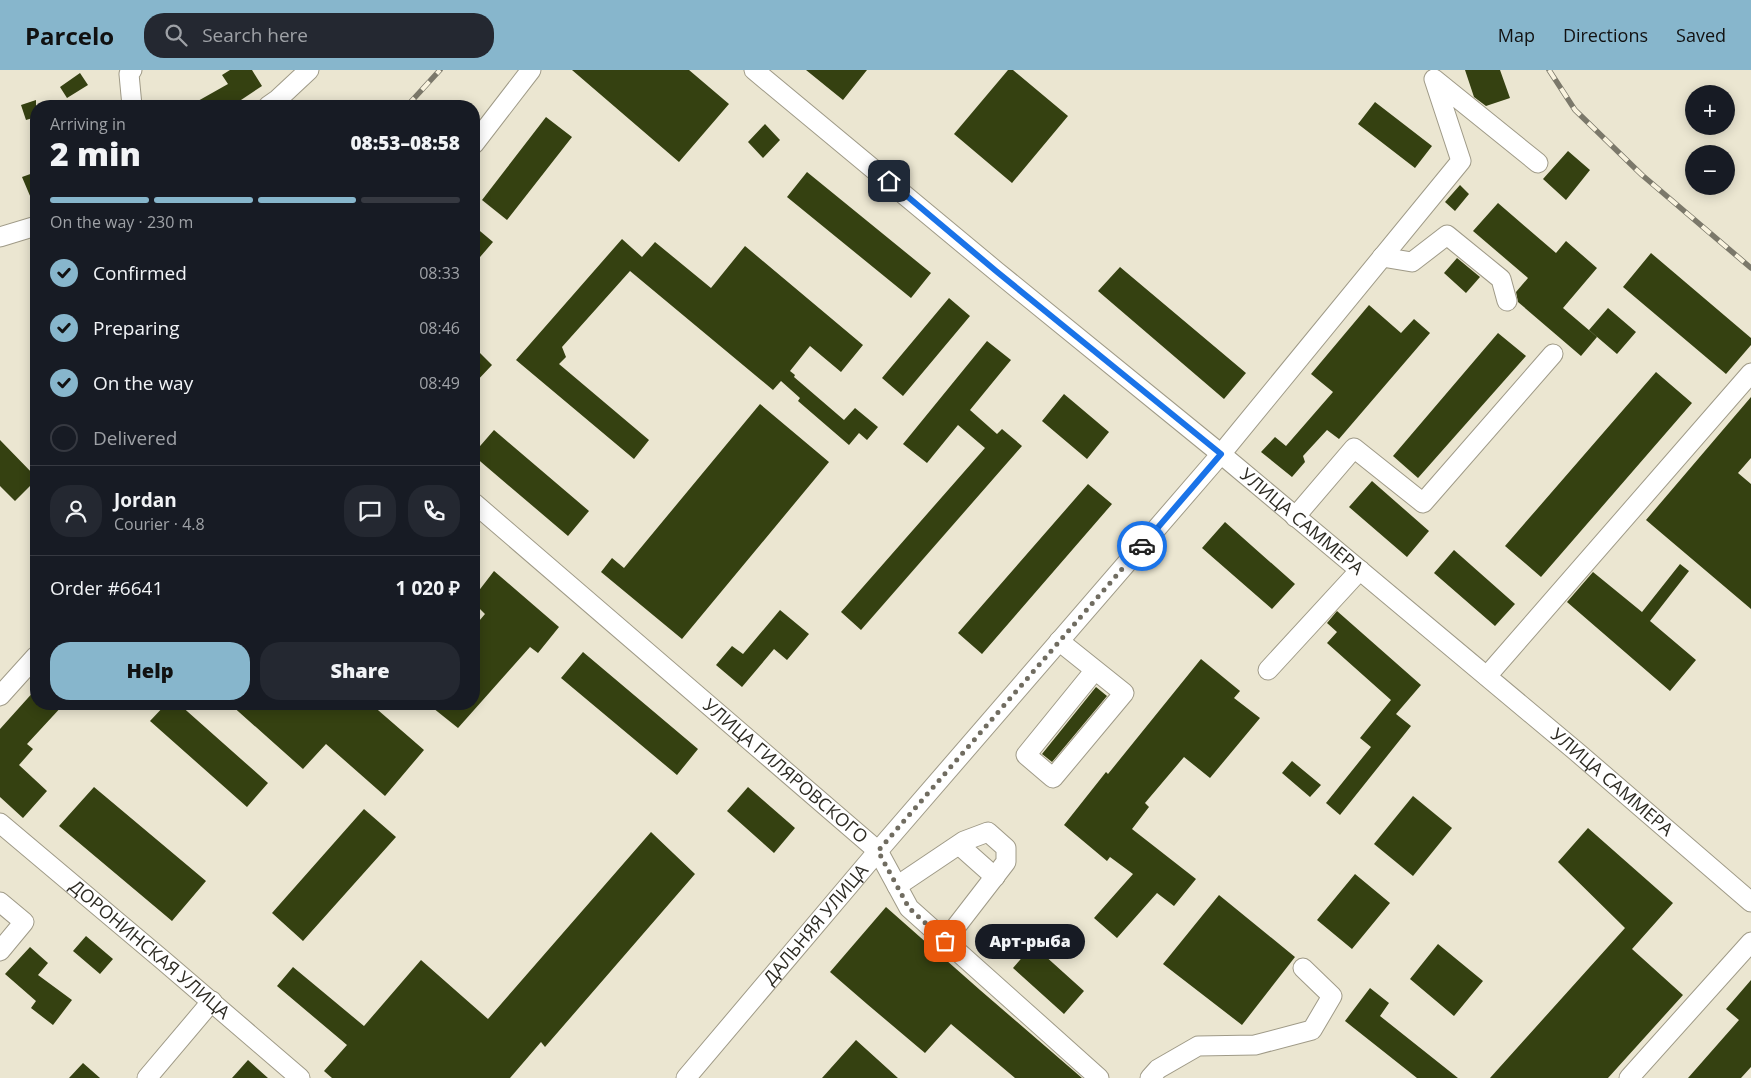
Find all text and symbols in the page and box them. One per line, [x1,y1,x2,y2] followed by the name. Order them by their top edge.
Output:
[144,13,494,58] search box
[25,19,114,52] text: Parcelo
[162,21,190,49] icon: search
[202,22,308,48] text: Search here
[1498,23,1535,47] text: Map
[1563,23,1648,47] text: Directions
[1676,23,1726,47] text: Saved
[1685,85,1735,195] map controls
[1685,85,1735,135] button: +
[50,113,126,135] text: Arriving in
[350,130,460,156] text: 08:53–08:58
[50,132,141,175] text: 2 min
[1685,145,1735,195] button: −
[868,160,910,202] pin
[875,167,903,195] icon: home
[50,211,193,233] text: On the way · 230 m
[50,259,78,287] icon: check
[93,260,187,286] text: Confirmed
[419,262,460,284] text: 08:33
[50,314,78,342] icon: check
[93,315,180,341] text: Preparing
[419,317,460,339] text: 08:46
[50,369,78,397] icon: check
[93,370,193,396] text: On the way
[419,372,460,394] text: 08:49
[93,425,177,451] text: Delivered
[1236,462,1370,580] street label: УЛИЦА САММЕРА
[50,485,102,537] button: person
[344,485,396,537] button: chat
[408,485,460,537] button: phone
[114,487,177,513] text: Jordan
[114,513,205,535] text: Courier · 4.8
[1117,521,1167,571] courier
[1128,532,1156,560] icon: car
[50,575,163,601] text: Order #6641
[396,575,460,601] text: 1 020 ₽
[50,642,250,700] button: Help
[260,642,460,700] button: Share
[699,693,873,848] street label: УЛИЦА ГИЛЯРОВСКОГО
[1546,722,1679,841] street label: УЛИЦА САММЕРА
[757,858,873,989] street label: ДАЛЬНЯЯ УЛИЦА
[65,874,236,1024] street label: ДОРОНИНСКАЯ УЛИЦА
[924,920,966,962] pin
[975,924,1085,958] callout: Арт-рыба
[931,927,959,955] icon: bag
[989,930,1071,952] text: Арт-рыба

